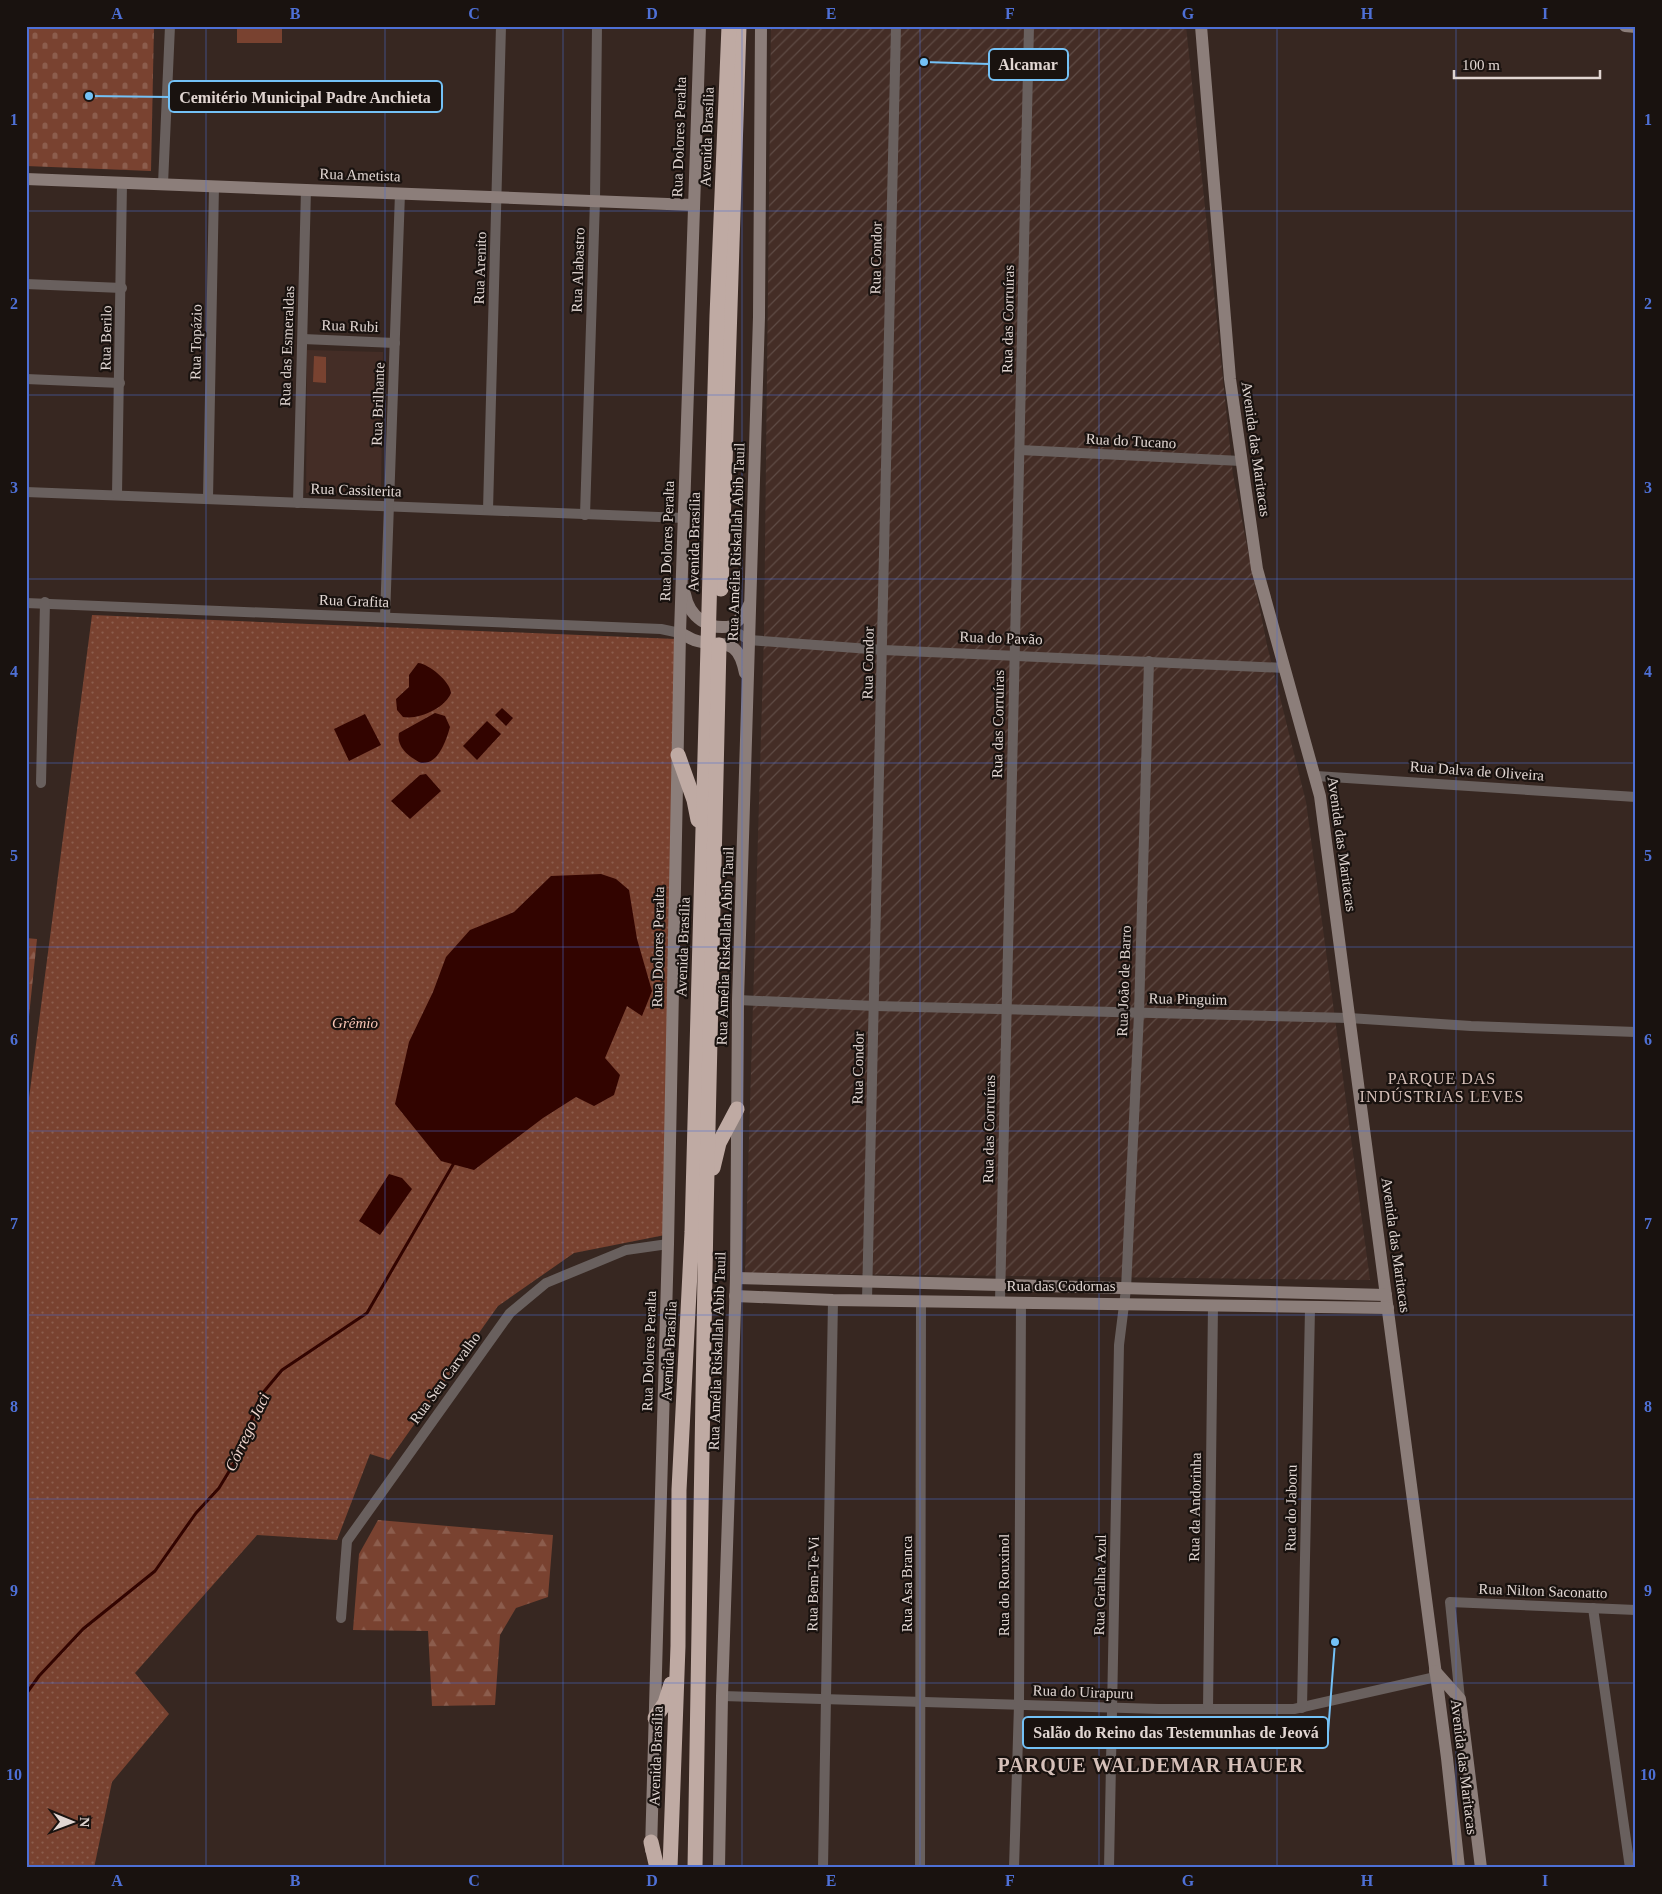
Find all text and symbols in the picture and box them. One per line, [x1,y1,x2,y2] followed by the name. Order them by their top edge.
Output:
[111,5,123,22] text: A
[290,5,301,22] text: B
[468,5,480,22] text: C
[646,5,658,22] text: D
[826,5,836,22] text: E
[1005,5,1015,22] text: F
[1182,5,1195,22] text: G
[1361,5,1374,22] text: H
[1542,5,1548,22] text: I
[1454,48,1601,80] scale bar
[989,49,1068,80] callout: Alcamar
[998,56,1058,73] text: Alcamar
[1462,57,1500,73] text: 100 m
[669,76,689,198] street label: Rua Dolores Peralta
[169,81,442,112] callout: Cemitério Municipal Padre Anchieta
[697,86,717,187] street label: Avenida Brasília
[179,89,431,107] text: Cemitério Municipal Padre Anchieta
[10,111,18,128] text: 1
[1644,111,1652,128] text: 1
[319,166,401,184] street label: Rua Ametista
[867,221,885,295] street label: Rua Condor
[569,227,587,313] street label: Rua Alabastro
[471,231,489,305] street label: Rua Arenito
[999,265,1017,373] street label: Rua das Corruíras
[277,285,297,407] street label: Rua das Esmeraldas
[10,295,18,312] text: 2
[1644,295,1652,312] text: 2
[187,304,205,380] street label: Rua Topázio
[97,305,115,371] street label: Rua Berilo
[321,317,379,335] street label: Rua Rubi
[369,362,387,446] street label: Rua Brilhante
[1239,380,1273,518] street label: Avenida das Maritacas
[1085,431,1177,451] street label: Rua do Tucano
[725,442,747,642] street label: Rua Amélia Riskallah Abib Tauil
[10,479,18,496] text: 3
[1644,479,1652,496] text: 3
[310,480,402,500] street label: Rua Cassiterita
[657,480,677,602] street label: Rua Dolores Peralta
[685,491,703,592] street label: Avenida Brasília
[319,592,390,610] street label: Rua Grafita
[859,626,877,700] street label: Rua Condor
[959,629,1043,647] street label: Rua do Pavão
[10,663,18,680] text: 4
[1644,663,1652,680] text: 4
[989,670,1007,778] street label: Rua das Corruíras
[1409,758,1545,784] street label: Rua Dalva de Oliveira
[1325,775,1359,913] street label: Avenida das Maritacas
[714,846,736,1046] street label: Rua Amélia Riskallah Abib Tauil
[10,847,18,864] text: 5
[1644,847,1652,864] text: 5
[649,886,667,1008] street label: Rua Dolores Peralta
[673,896,693,997] street label: Avenida Brasília
[1114,925,1134,1037] street label: Rua João de Barro
[1148,990,1228,1008] street label: Rua Pinguim
[332,1015,378,1031] park label: Grêmio
[10,1031,18,1048] text: 6
[849,1031,867,1105] street label: Rua Condor
[1644,1031,1652,1048] text: 6
[1360,1070,1524,1105] district label: PARQUE DAS INDÚSTRIAS LEVES
[980,1075,998,1183] street label: Rua das Corruíras
[1379,1176,1413,1314] street label: Avenida das Maritacas
[10,1215,18,1232] text: 7
[1644,1215,1652,1232] text: 7
[706,1251,728,1451] street label: Rua Amélia Riskallah Abib Tauil
[1006,1278,1116,1294] street label: Rua das Codornas
[639,1290,659,1412] street label: Rua Dolores Peralta
[658,1300,680,1401] street label: Avenida Brasília
[406,1329,484,1427] street label: Rua Seu Carvalho
[221,1390,273,1474] water label: Córrego Jaci
[10,1398,18,1415] text: 8
[1644,1398,1652,1415] text: 8
[1186,1452,1204,1562] street label: Rua da Andorinha
[1282,1464,1300,1551] street label: Rua do Jaboru
[996,1534,1012,1636] street label: Rua do Rouxinol
[1091,1534,1109,1636] street label: Rua Gralha Azul
[899,1535,915,1632] street label: Rua Asa Branca
[804,1536,822,1632] street label: Rua Bem-Te-Vi
[1478,1581,1608,1601] street label: Rua Nilton Saconatto
[10,1582,18,1599] text: 9
[1644,1582,1652,1599] text: 9
[1032,1682,1134,1702] street label: Rua do Uirapuru
[1448,1698,1480,1836] street label: Avenida das Maritacas
[646,1705,666,1806] street label: Avenida Brasília
[1023,1717,1328,1748] callout: Salão do Reino das Testemunhas de Jeová
[1033,1724,1319,1741] text: Salão do Reino das Testemunhas de Jeová
[998,1754,1304,1776] district label: PARQUE WALDEMAR HAUER
[6,1766,22,1783] text: 10
[1640,1766,1656,1783] text: 10
[48,1796,98,1846] north arrow
[77,1817,92,1827] text: N
[111,1872,123,1889] text: A
[290,1872,301,1889] text: B
[468,1872,480,1889] text: C
[646,1872,658,1889] text: D
[826,1872,836,1889] text: E
[1005,1872,1015,1889] text: F
[1182,1872,1195,1889] text: G
[1361,1872,1374,1889] text: H
[1542,1872,1548,1889] text: I

